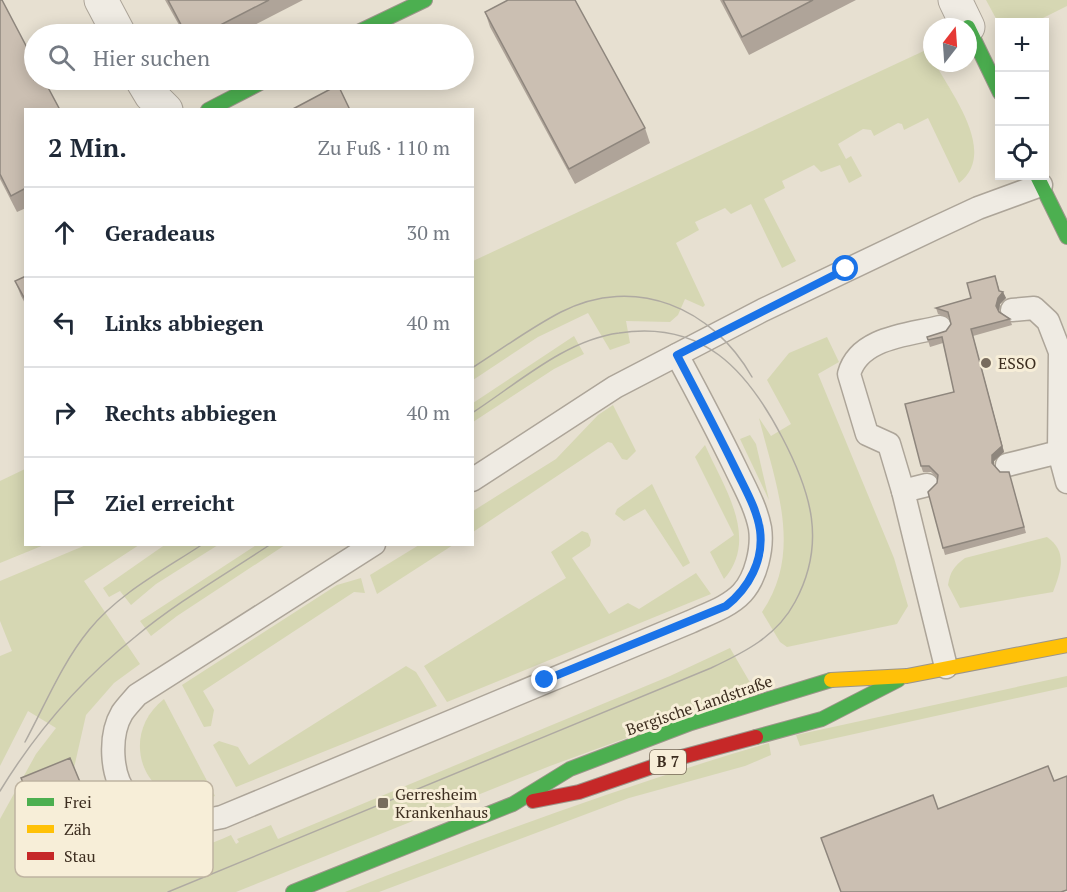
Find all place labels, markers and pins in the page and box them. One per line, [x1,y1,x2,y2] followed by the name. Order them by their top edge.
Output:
[998,352,1036,374] place label: ESSO
[979,356,993,370] marker: ESSO
[395,783,488,823] place label: Gerresheim Krankenhaus
[376,796,390,810] marker: Gerresheim Krankenhaus

